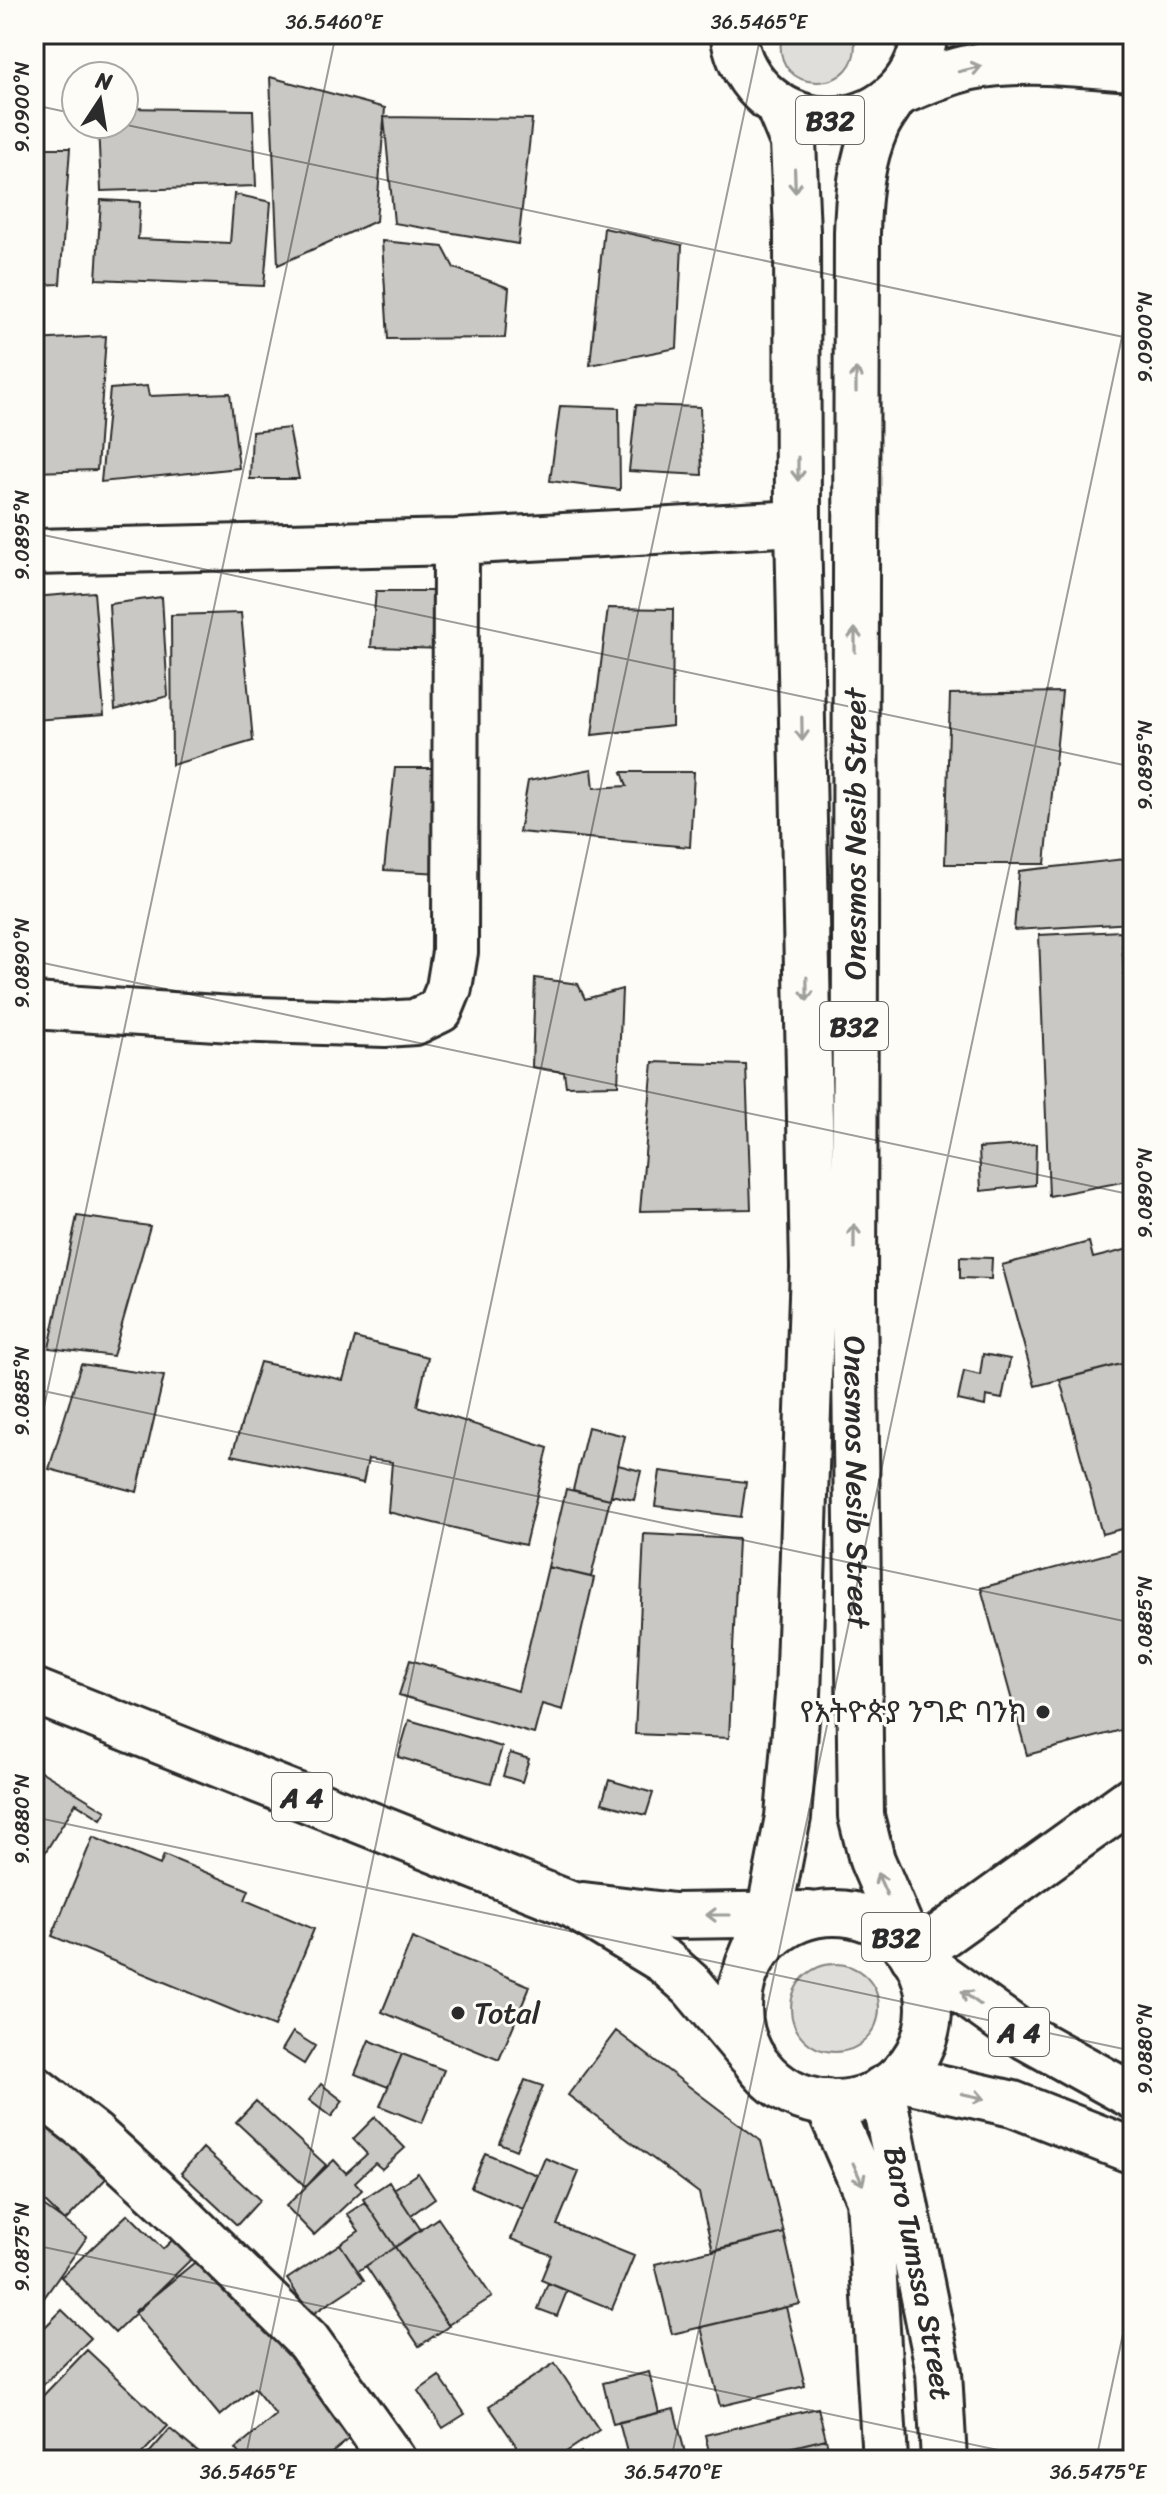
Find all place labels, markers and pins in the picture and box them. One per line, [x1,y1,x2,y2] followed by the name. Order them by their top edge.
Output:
[800,1685,1027,1739] place label: የእትዮጵያ ንግድ ባንክ
[1034,1703,1052,1721] marker: የእትዮጵያ ንግድ ባንክ
[474,1986,541,2040] place label: Total
[449,2004,467,2022] marker: Total

